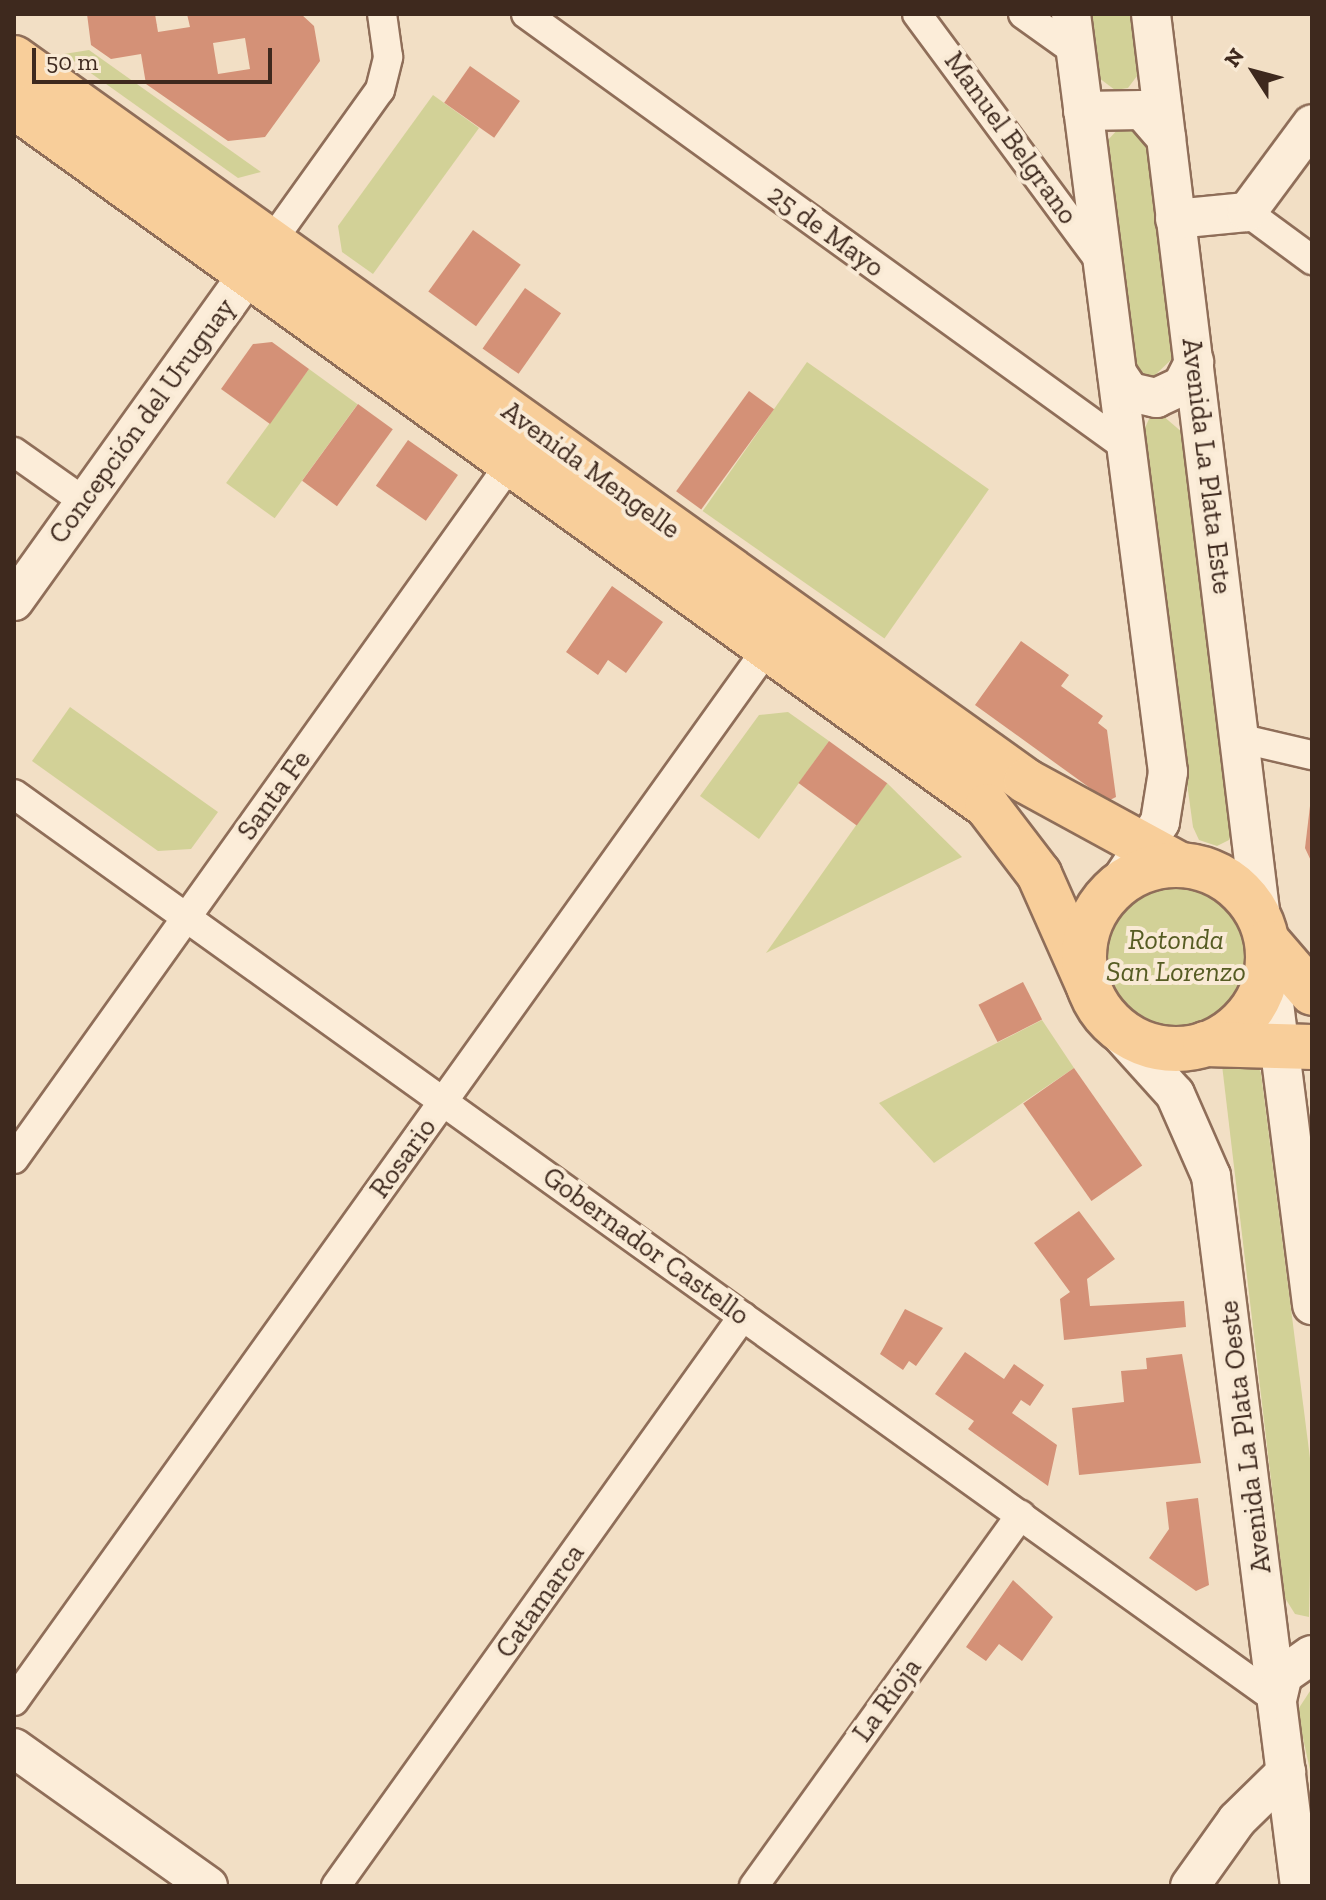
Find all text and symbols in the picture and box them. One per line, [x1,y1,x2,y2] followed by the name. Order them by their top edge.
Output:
[36,32,276,82] scale bar
[1214,32,1294,112] north arrow
[1218,43,1250,72] text: N
[937,45,1085,231] street label: Manuel Belgrano
[46,47,98,76] text: 50 m
[761,178,891,284] street label: 25 de Mayo
[42,292,242,550] street label: Concepción del Uruguay
[1175,336,1239,596] street label: Avenida La Plata Este
[495,394,687,546] street label: Avenida Mengelle
[230,743,318,847] street label: Santa Fe
[1106,923,1246,989] park label: Rotonda San Lorenzo
[363,1111,443,1205] street label: Rosario
[536,1160,756,1332] street label: Gobernador Castello
[1212,1299,1278,1575] street label: Avenida La Plata Oeste
[489,1538,591,1664] street label: Catamarca
[845,1652,929,1748] street label: La Rioja

